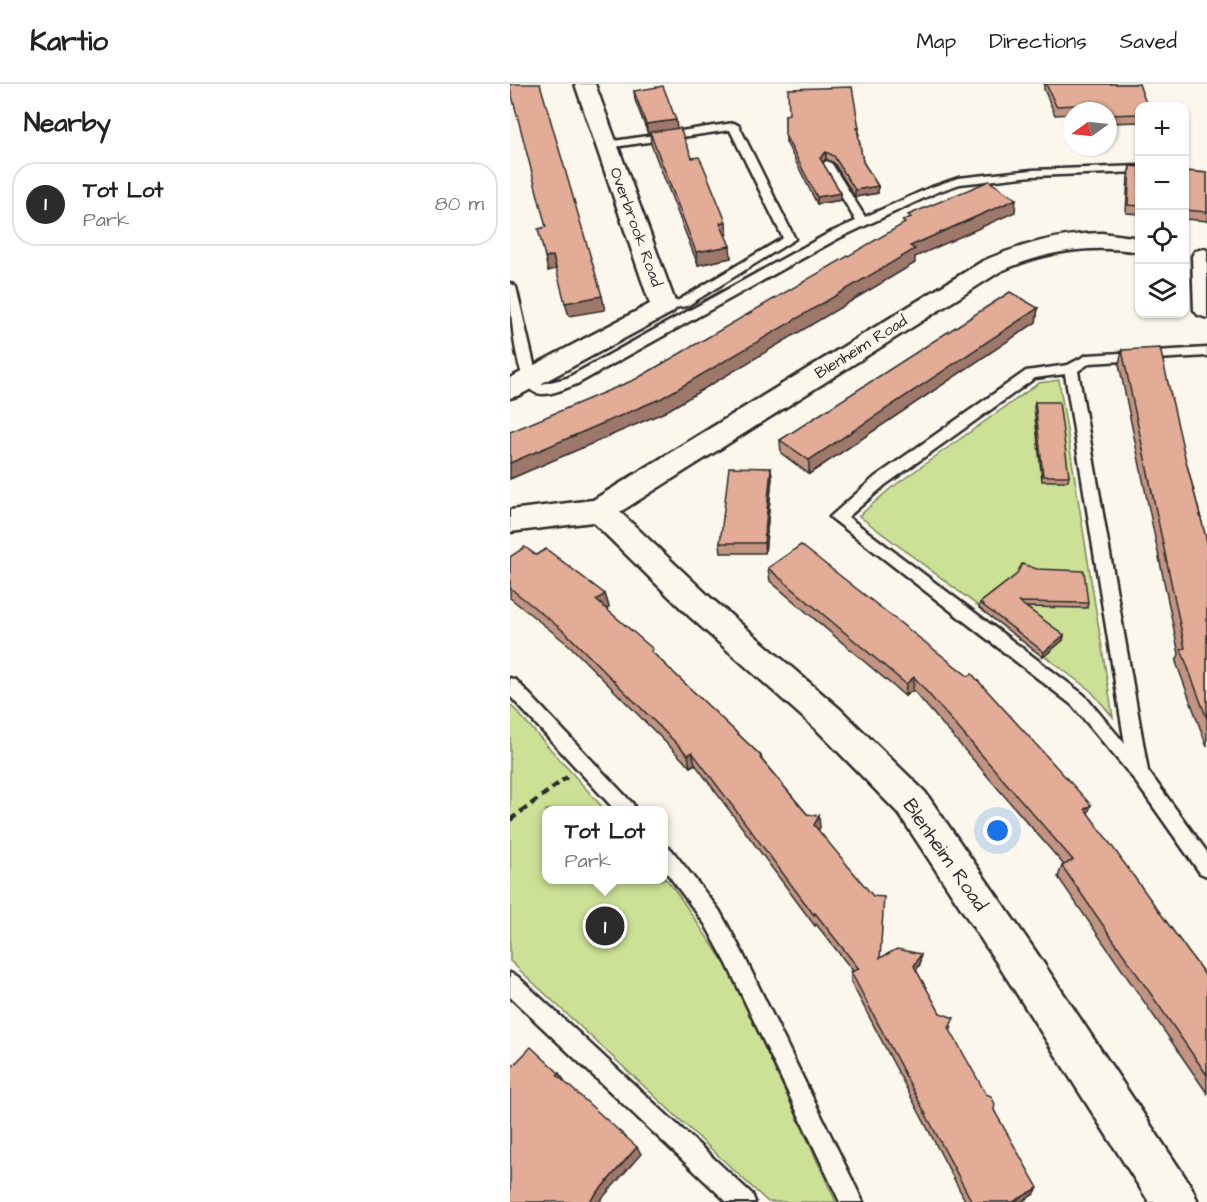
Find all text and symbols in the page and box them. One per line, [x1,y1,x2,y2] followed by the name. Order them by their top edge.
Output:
[30,22,108,61] text: Kartio
[916,27,956,56] text: Map
[989,27,1087,56] text: Directions
[1120,27,1177,56] text: Saved
[1063,102,1117,156] north arrow
[1135,102,1189,318] map controls
[1135,102,1189,156] button: +
[24,105,111,141] text: Nearby
[1135,156,1189,210] button: −
[604,164,668,290] street label: Overbrook Road
[83,175,163,206] text: Tot Lot
[44,190,47,218] text: 1
[435,190,484,218] text: 80 m
[83,206,129,234] text: Park
[1135,210,1189,264] button: locate
[1135,264,1189,318] button: layers
[811,310,911,384] street label: Blenheim Road
[896,793,994,917] street label: Blenheim Road
[542,806,668,884] popup
[565,816,645,847] text: Tot Lot
[983,816,1012,845] your location
[565,847,611,875] text: Park
[586,904,625,948] pin: 1

